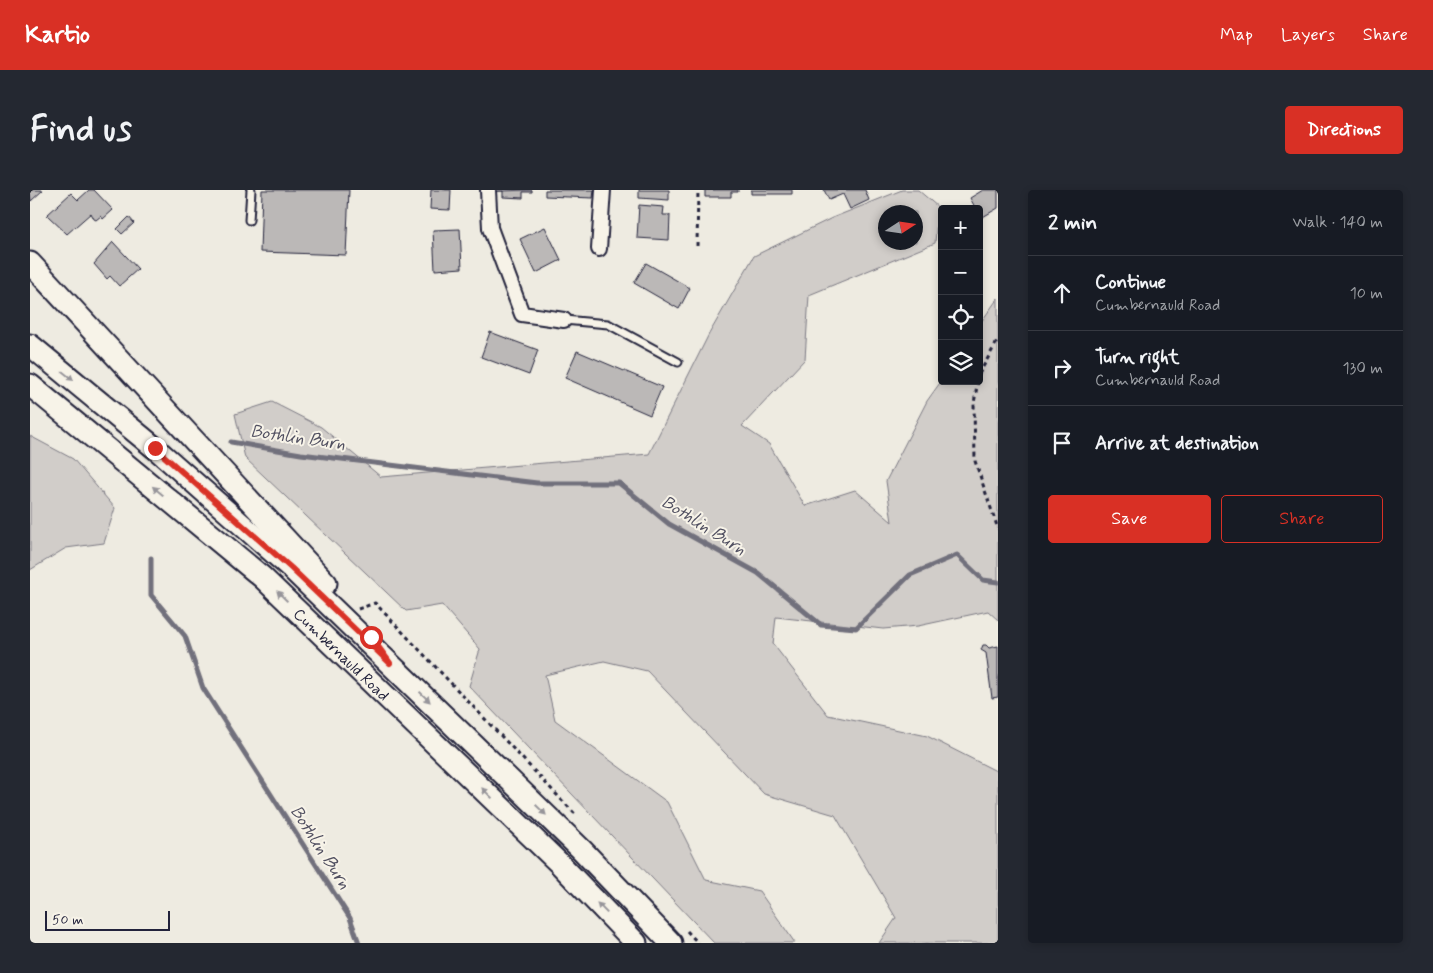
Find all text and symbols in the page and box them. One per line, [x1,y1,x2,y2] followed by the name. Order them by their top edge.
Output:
[25,20,90,51] text: Kartio
[1220,23,1253,47] text: Map
[1281,23,1335,47] text: Layers
[1363,23,1408,47] text: Share
[1285,106,1403,154] button: Directions
[30,107,132,153] text: Find us
[878,205,923,250] north arrow
[938,205,983,385] map controls
[938,205,983,250] button: +
[1048,209,1097,237] text: 2 min
[1293,212,1383,233] text: Walk · 140 m
[938,250,983,295] button: −
[1095,270,1166,295] text: Continue
[1048,279,1076,307] icon: ahead
[1350,283,1383,304] text: 10 m
[938,295,983,340] button: locate
[1095,295,1220,316] text: Cumbernauld Road
[938,340,983,385] button: layers
[1095,345,1179,370] text: Turn right
[1048,354,1076,382] icon: right
[1342,358,1383,379] text: 130 m
[61,370,74,381] one-way arrow
[1095,370,1220,391] text: Cumbernauld Road
[249,419,347,457] water label: Bothlin Burn
[1048,429,1076,457] icon: arrive
[1095,431,1259,456] text: Arrive at destination
[144,437,167,460] route end
[151,485,164,496] one-way arrow
[657,490,750,561] water label: Bothlin Burn
[1048,495,1211,543] button: Save
[1221,495,1383,543] button: Share
[276,590,288,602] one-way arrow
[288,604,393,706] street label: Cumbernauld Road
[360,626,383,649] route start
[418,691,430,703] one-way arrow
[481,788,493,800] one-way arrow
[284,801,356,894] water label: Bothlin Burn
[535,804,547,816] one-way arrow
[596,902,608,914] one-way arrow
[45,908,170,931] scale bar
[52,911,83,929] text: 50 m

